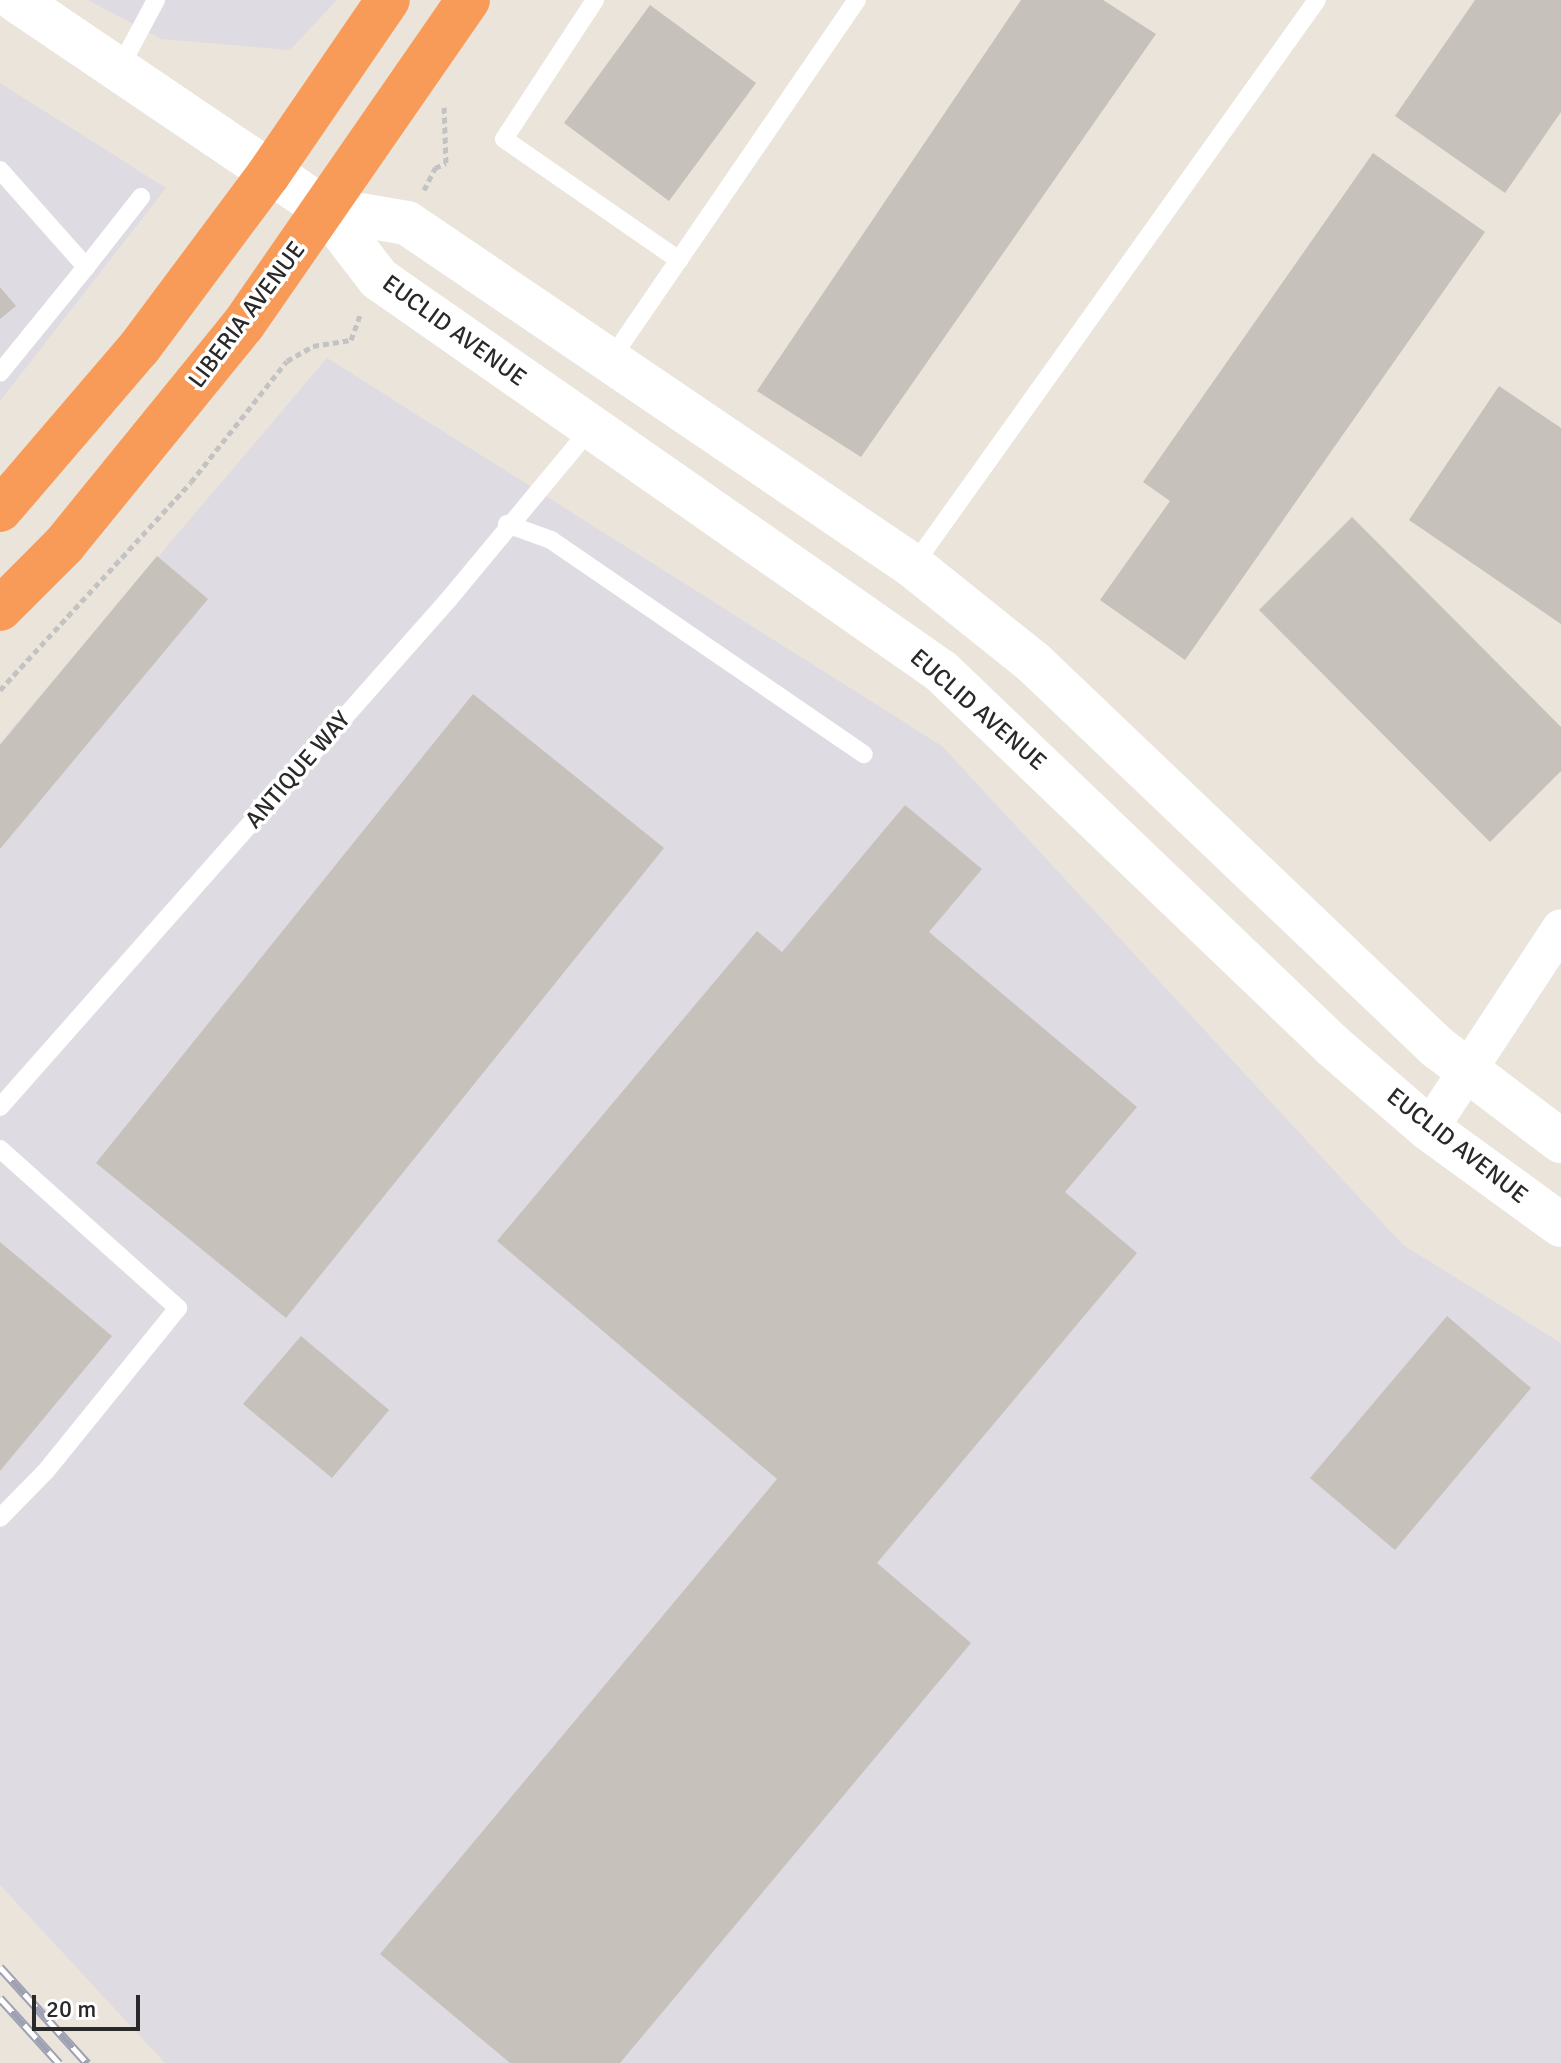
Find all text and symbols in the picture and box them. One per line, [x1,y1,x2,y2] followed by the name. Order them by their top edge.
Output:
[183,236,311,394] street label: LIBERIA AVENUE
[376,269,532,393] street label: EUCLID AVENUE
[904,643,1052,777] street label: EUCLID AVENUE
[239,706,357,834] street label: ANTIQUE WAY
[1381,1082,1533,1210] street label: EUCLID AVENUE
[36,1979,144,2029] scale bar
[46,1994,96,2024] text: 20 m

